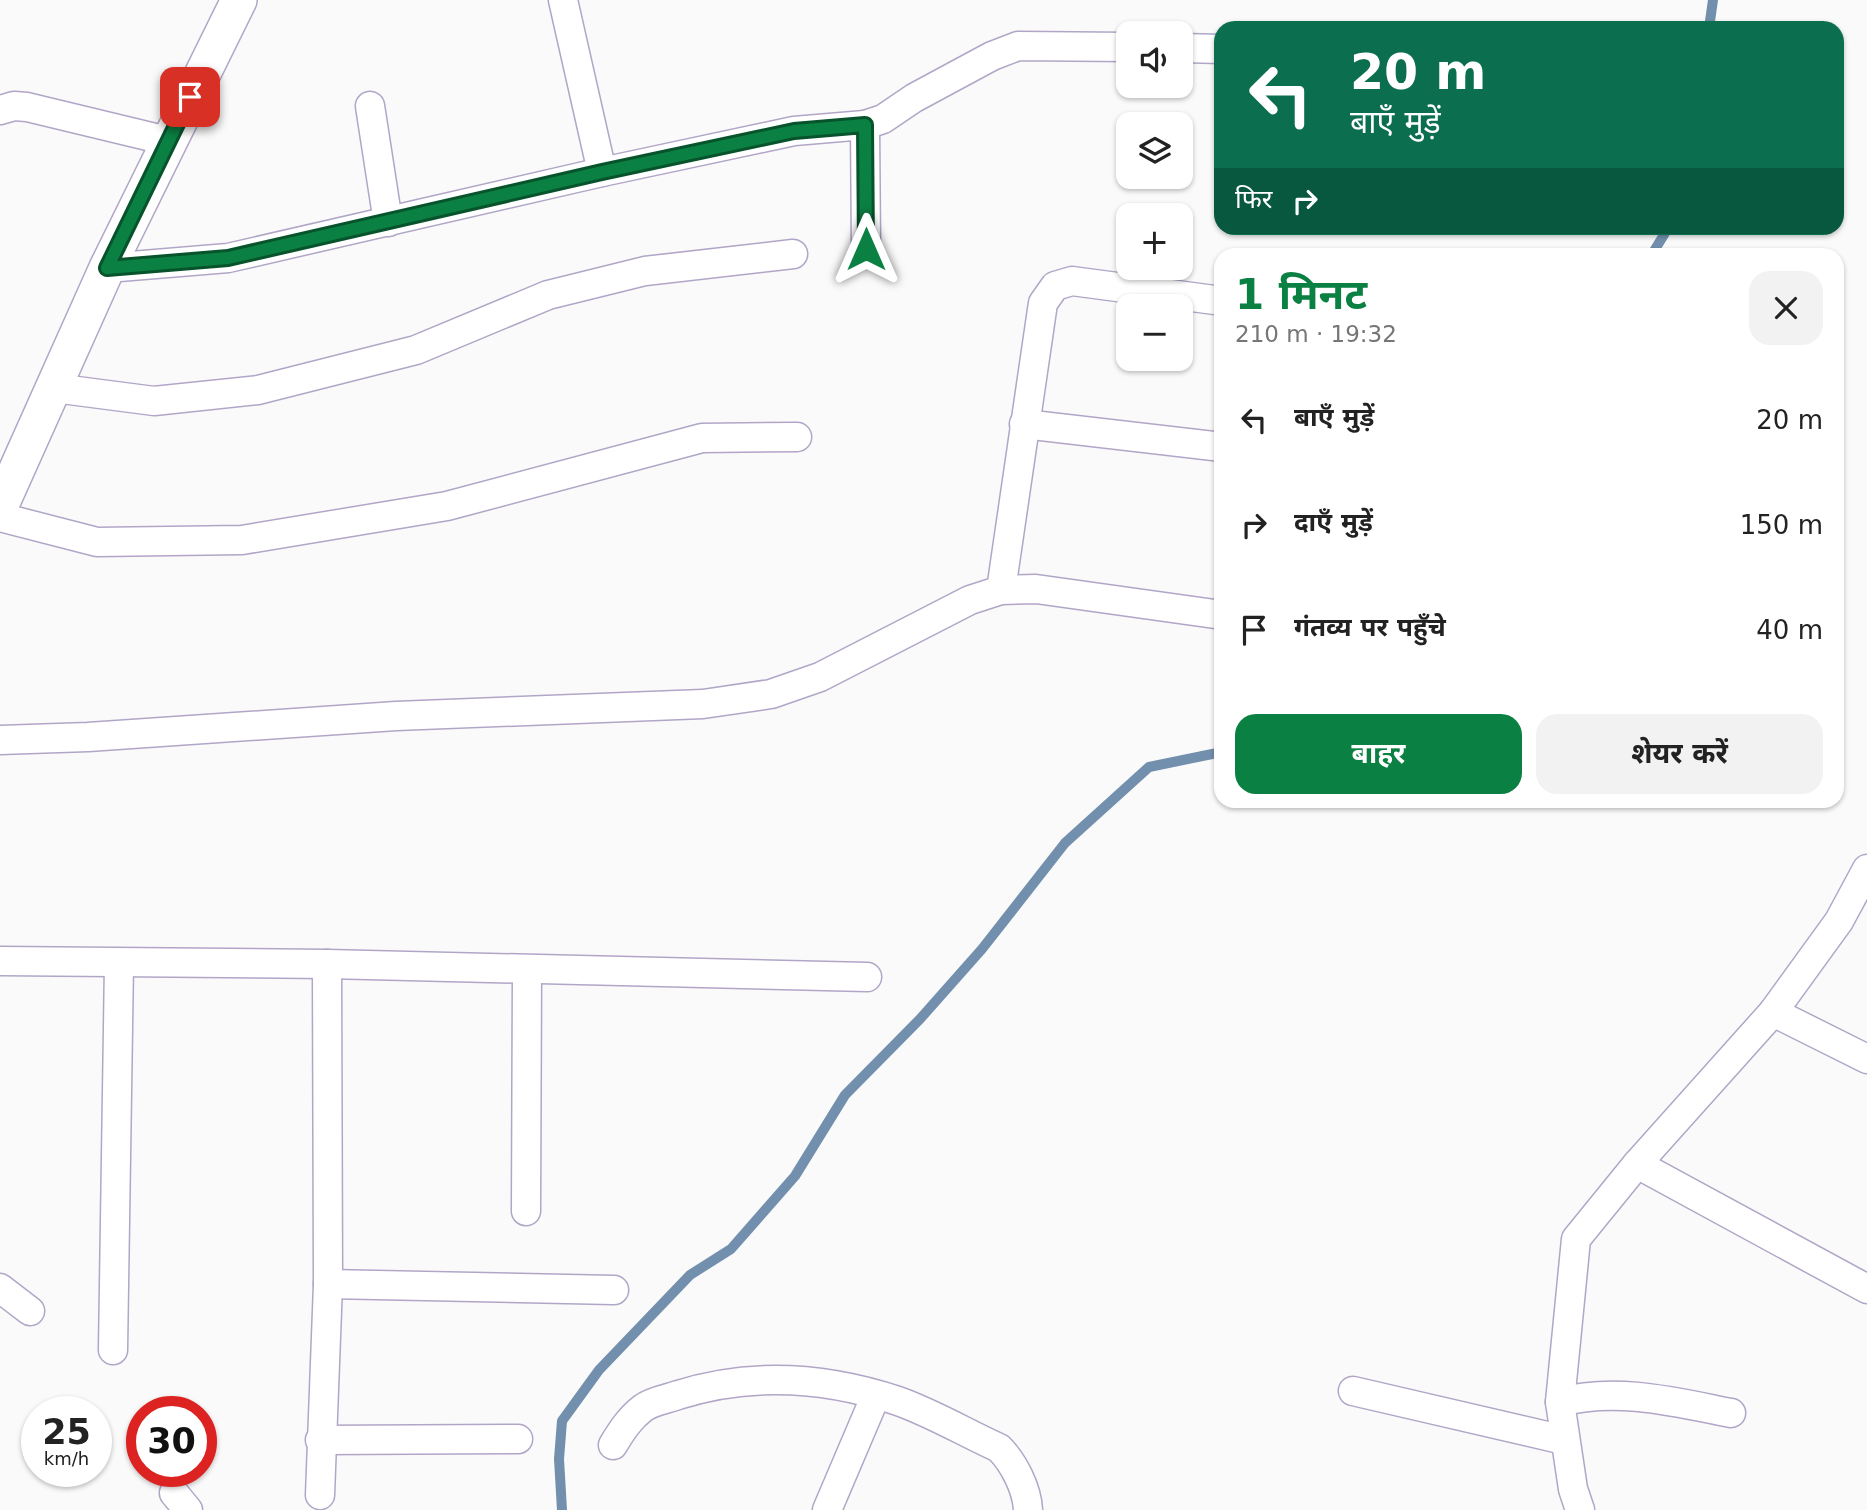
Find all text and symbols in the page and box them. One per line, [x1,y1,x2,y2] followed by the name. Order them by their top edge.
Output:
[1116,21,1193,371] map controls
[1116,21,1193,98] button: sound
[1350,44,1486,101] text: 20 m
[1235,49,1326,140] icon: left
[160,67,220,127] pin
[171,78,209,116] icon: arrive
[1350,103,1441,141] text: बाएँ मुड़ें
[1116,112,1193,189] button: layers
[1286,182,1324,220] icon: right
[1235,184,1272,214] text: फिर
[1116,203,1193,280] button: +
[829,212,903,286] position arrow
[1235,270,1367,319] text: 1 मिनट
[1749,271,1823,345] button: close
[1116,294,1193,371] button: −
[1235,321,1397,347] text: 210 m · 19:32
[1235,401,1273,439] icon: left
[1294,402,1374,432] text: बाएँ मुड़ें
[1756,405,1823,435] text: 20 m
[1235,506,1273,544] icon: right
[1294,507,1373,537] text: दाएँ मुड़ें
[1740,510,1823,540] text: 150 m
[1235,611,1273,649] icon: arrive
[1294,612,1446,642] text: गंतव्य पर पहुँचे
[1756,615,1823,645] text: 40 m
[1235,714,1522,794] button: बाहर
[1536,714,1823,794] button: शेयर करें
[126,1396,217,1487] speed limit sign: 30
[42,1412,91,1452] text: 25
[44,1448,89,1469] text: km/h

